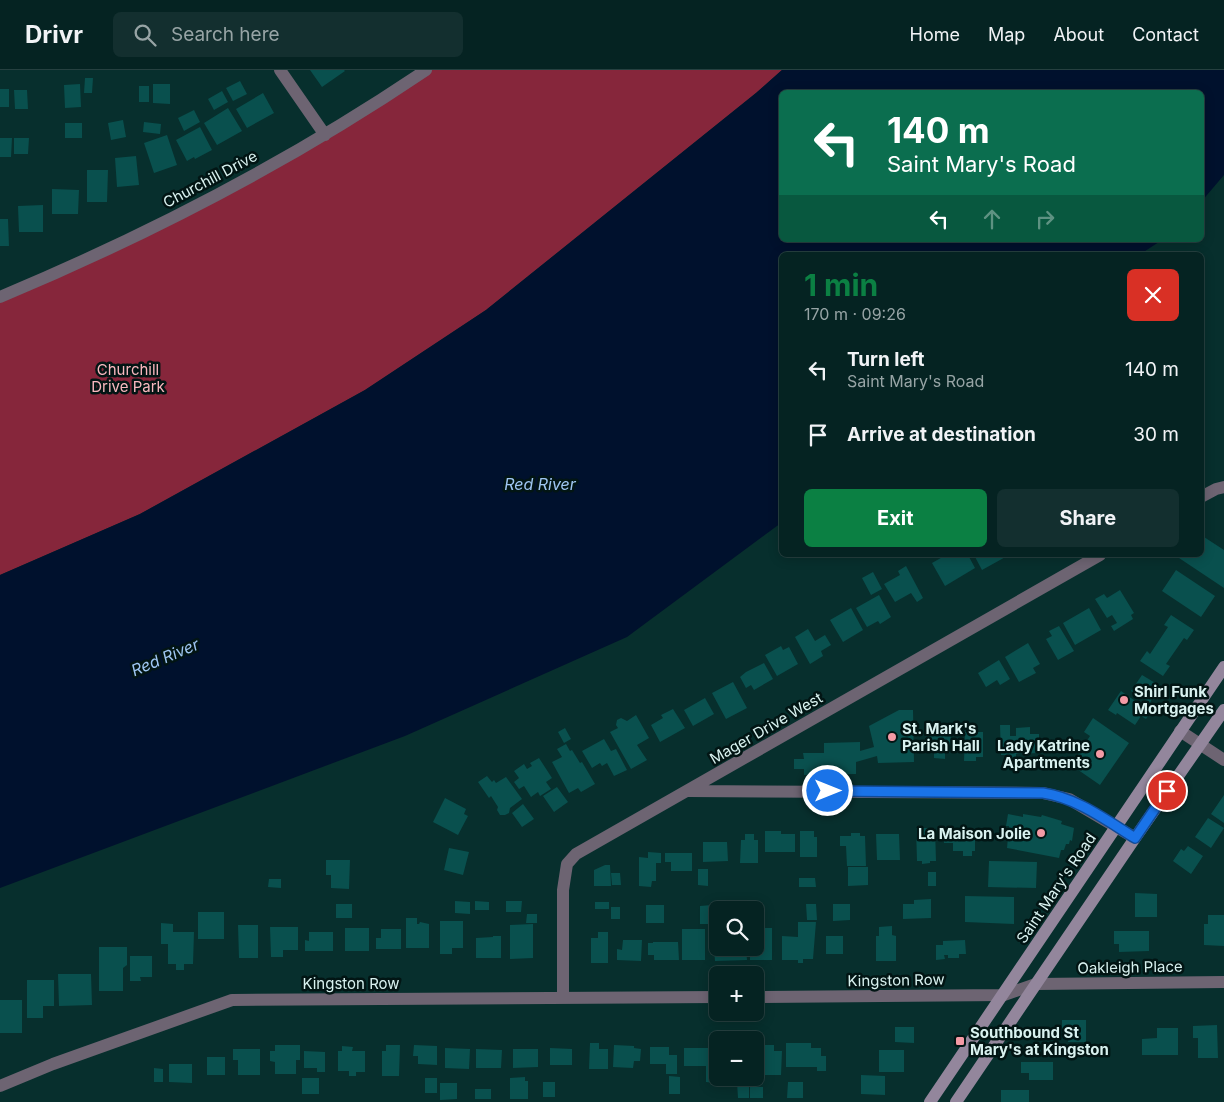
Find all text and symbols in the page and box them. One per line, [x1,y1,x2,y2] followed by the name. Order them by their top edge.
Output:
[113,12,463,57] search box
[25,20,83,49] text: Drivr
[131,21,159,49] icon: search
[171,23,280,46] text: Search here
[910,24,960,45] text: Home
[988,24,1025,45] text: Map
[1053,24,1104,45] text: About
[1132,24,1199,45] text: Contact
[887,109,990,151] text: 140 m
[804,110,869,175] icon: left
[160,146,260,212] street label: Churchill Drive
[887,151,1076,177] text: Saint Mary's Road
[925,205,953,233] icon: left
[978,205,1006,233] icon: ahead
[1031,205,1059,233] icon: right
[804,267,878,303] text: 1 min
[1127,269,1179,321] button: close
[804,304,906,324] text: 170 m · 09:26
[847,348,925,371] text: Turn left
[804,356,832,384] icon: left
[1125,358,1179,381] text: 140 m
[91,360,166,396] park label: Churchill Drive Park
[847,371,984,391] text: Saint Mary's Road
[804,421,832,449] icon: arrive
[847,423,1036,446] text: Arrive at destination
[1133,423,1179,446] text: 30 m
[504,474,577,494] water label: Red River
[804,489,987,547] button: Exit
[997,489,1179,547] button: Share
[128,633,203,680] water label: Red River
[1134,682,1214,718] place label: Shirl Funk Mortgages
[706,688,826,768] street label: Mager Drive West
[1118,694,1130,706] marker: Shirl Funk Mortgages
[902,719,980,755] place label: St. Mark's Parish Hall
[886,731,898,743] marker: St. Mark's Parish Hall
[997,736,1090,772] place label: Lady Katrine Apartments
[1094,748,1106,760] marker: Lady Katrine Apartments
[801,764,853,816] position arrow
[1146,770,1188,812] pin
[1153,777,1181,805] icon: arrive
[918,824,1031,843] place label: La Maison Jolie
[1035,827,1047,839] marker: La Maison Jolie
[1012,829,1100,947] street label: Saint Mary's Road
[709,901,764,1086] map controls
[709,901,764,956] button: search
[1077,957,1183,977] street label: Oakleigh Place
[709,966,764,1021] button: +
[847,970,945,990] street label: Kingston Row
[302,974,400,993] street label: Kingston Row
[970,1023,1109,1059] place label: Southbound St Mary's at Kingston
[709,1031,764,1086] button: −
[954,1035,966,1047] marker: Southbound St Mary's at Kingston

